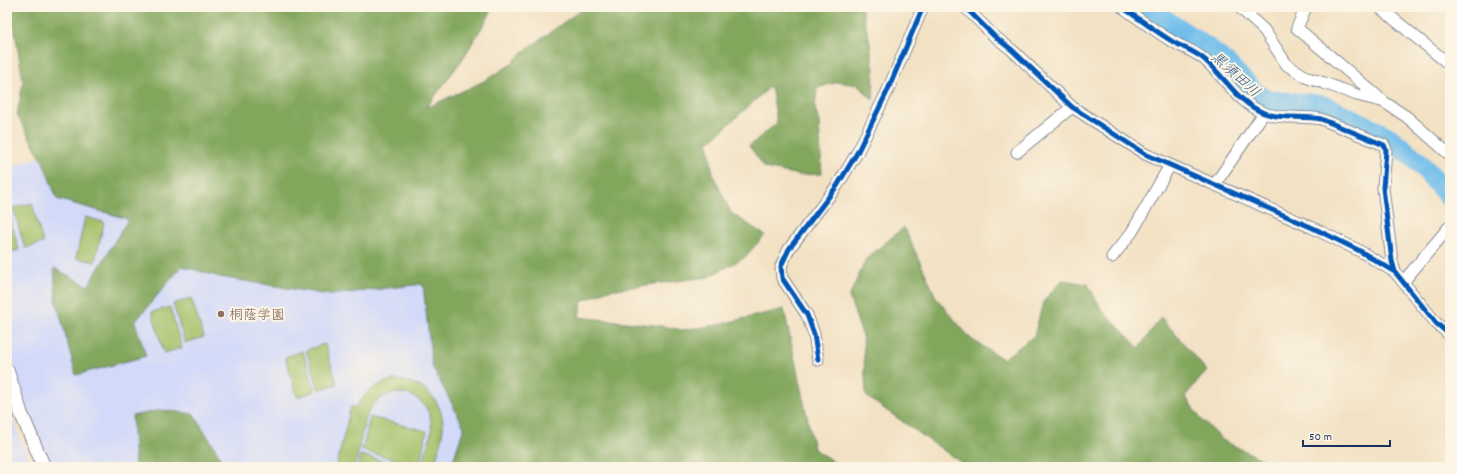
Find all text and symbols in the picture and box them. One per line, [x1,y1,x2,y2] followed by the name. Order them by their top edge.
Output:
[1205,47,1264,104] water label: 黒須田川
[229,306,285,326] place label: 桐蔭学園
[216,309,226,319] marker: 桐蔭学園
[1303,422,1390,448] scale bar
[1309,429,1332,446] text: 50 m

